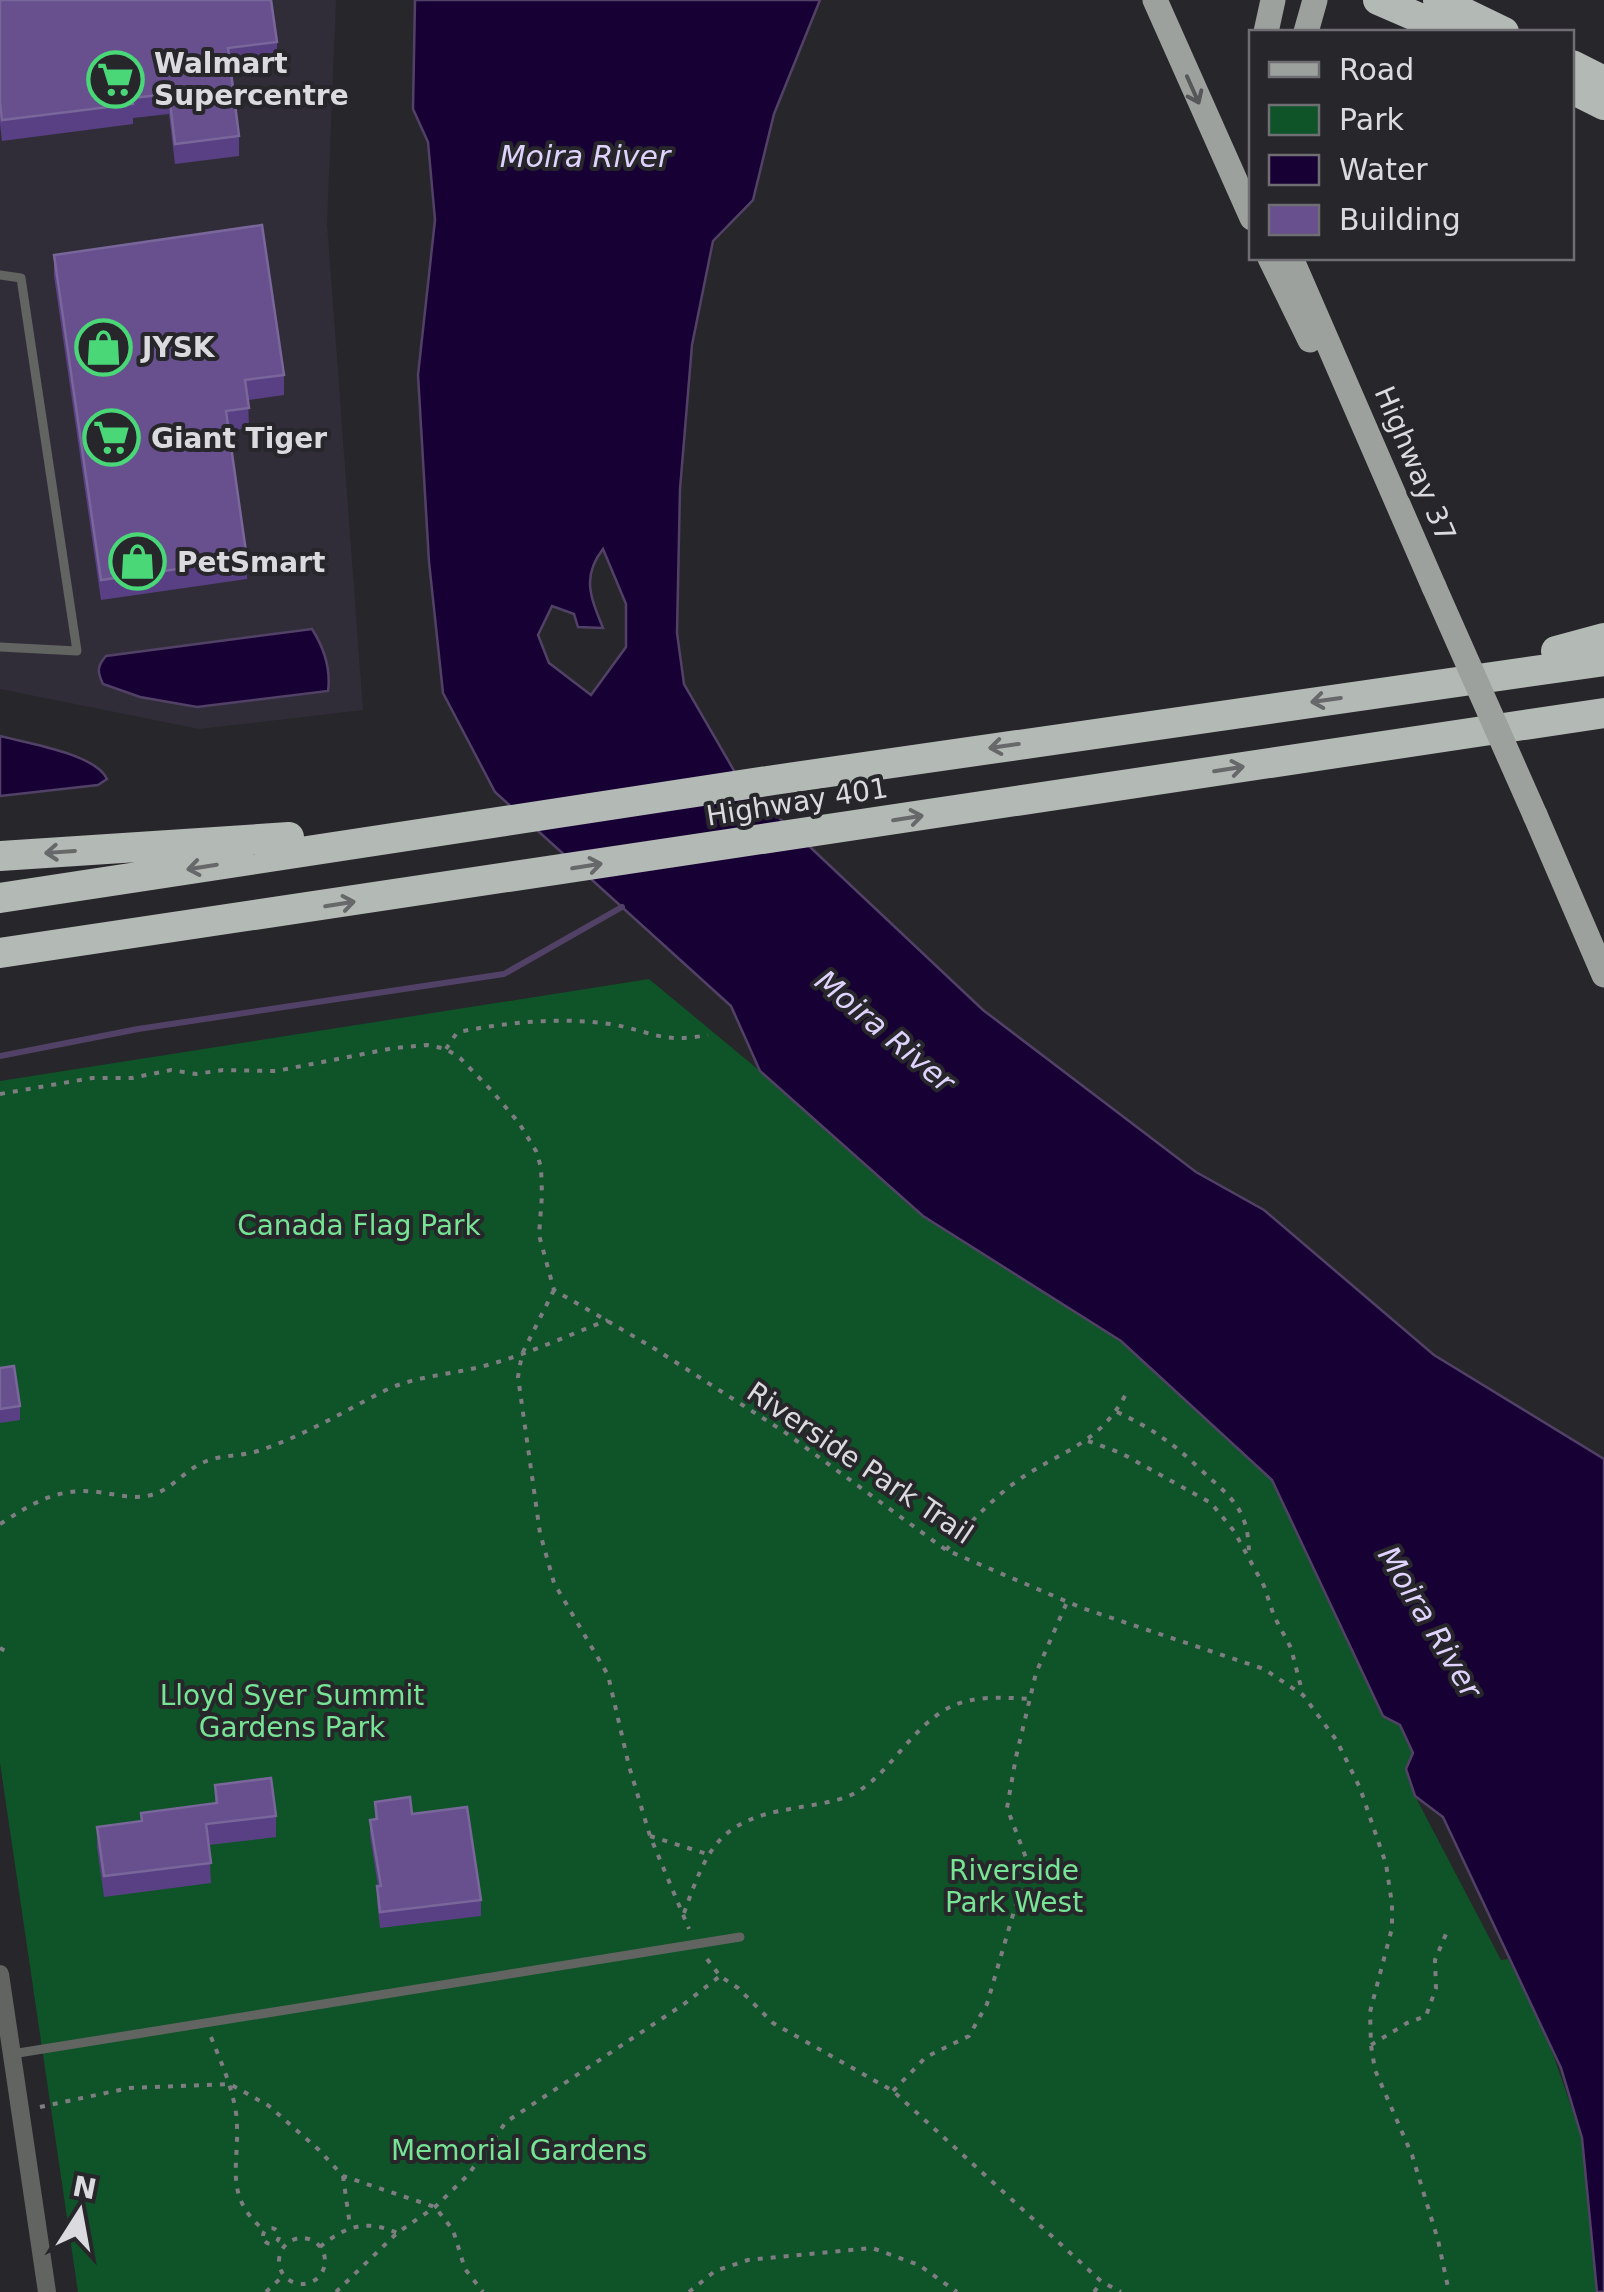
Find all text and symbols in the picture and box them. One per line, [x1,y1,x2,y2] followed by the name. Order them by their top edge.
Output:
[1249,30,1574,260] legend
[154,47,349,112] place label: Walmart Supercentre
[85,49,145,109] supermarket icon: Walmart Supercentre
[1339,52,1414,87] text: Road
[1185,74,1204,104] one-way arrow
[1339,102,1404,137] text: Park
[500,139,672,174] water label: Moira River
[1339,152,1428,187] text: Water
[1339,202,1461,237] text: Building
[73,317,133,377] shop icon: JYSK
[140,331,216,364] place label: JYSK
[1367,381,1463,547] street label: Highway 37
[82,408,142,468] supermarket icon: Giant Tiger
[151,422,327,455] place label: Giant Tiger
[108,532,168,592] shop icon: PetSmart
[177,546,325,579] place label: PetSmart
[1310,691,1342,709] one-way arrow
[988,738,1021,756] one-way arrow
[1213,760,1245,778] one-way arrow
[704,771,890,833] street label: Highway 401
[891,808,924,827] one-way arrow
[45,843,77,862] one-way arrow
[571,857,603,875] one-way arrow
[187,858,219,877] one-way arrow
[323,894,356,912] one-way arrow
[808,963,963,1100] water label: Moira River
[237,1209,482,1242] park label: Canada Flag Park
[741,1375,979,1551] street label: Riverside Park Trail
[1371,1540,1490,1706] water label: Moira River
[160,1679,424,1744] park label: Lloyd Syer Summit Gardens Park
[945,1854,1083,1919] park label: Riverside Park West
[391,2134,647,2167] park label: Memorial Gardens
[30,2162,130,2262] north arrow
[70,2170,99,2206] text: N

